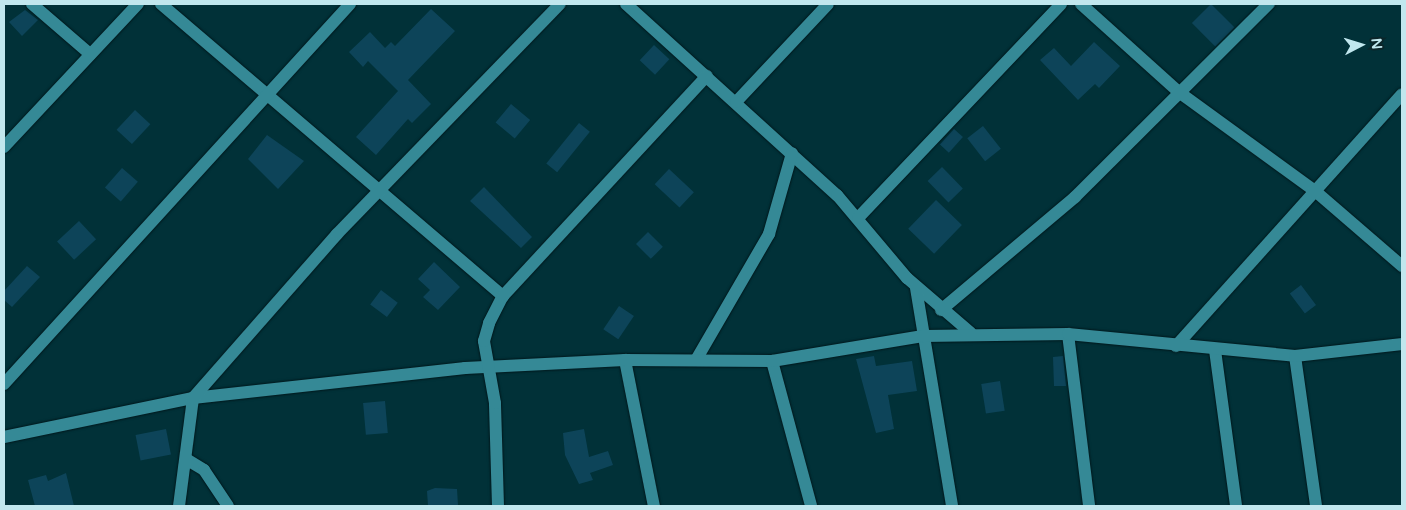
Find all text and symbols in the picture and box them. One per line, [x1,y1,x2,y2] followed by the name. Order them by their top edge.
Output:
[1336,20,1386,70] north arrow
[1367,37,1385,50] text: N

